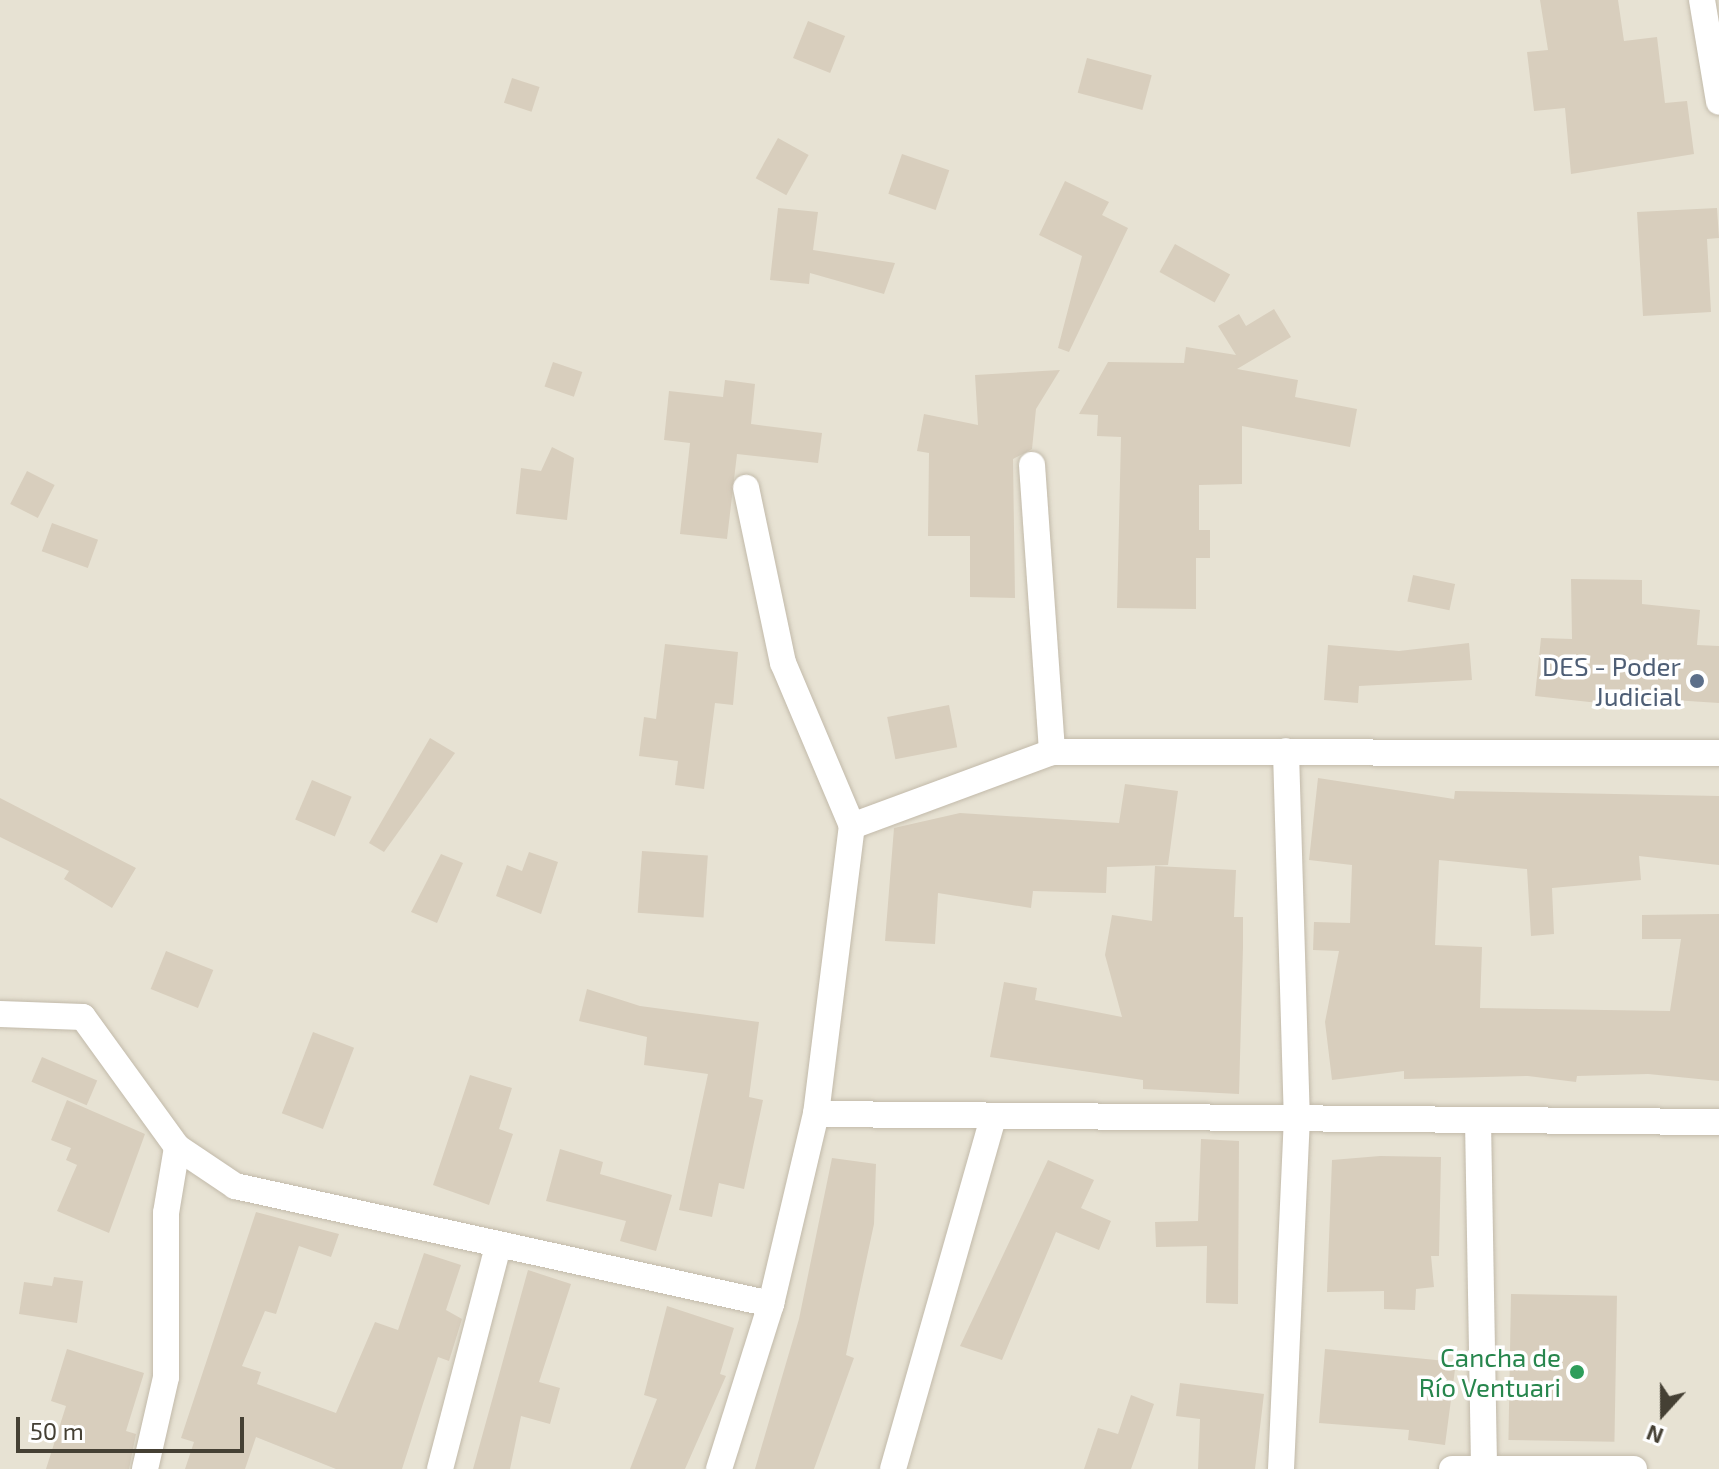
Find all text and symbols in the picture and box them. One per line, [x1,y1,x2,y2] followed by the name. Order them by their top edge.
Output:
[1542,650,1681,712] place label: DES - Poder Judicial
[1688,672,1706,690] marker: DES - Poder Judicial
[1418,1341,1561,1402] place label: Cancha de Río Ventuari
[1568,1363,1586,1381] marker: Cancha de Río Ventuari
[1623,1373,1703,1453] north arrow
[20,1401,248,1451] scale bar
[30,1416,84,1445] text: 50 m
[1642,1420,1666,1450] text: N

